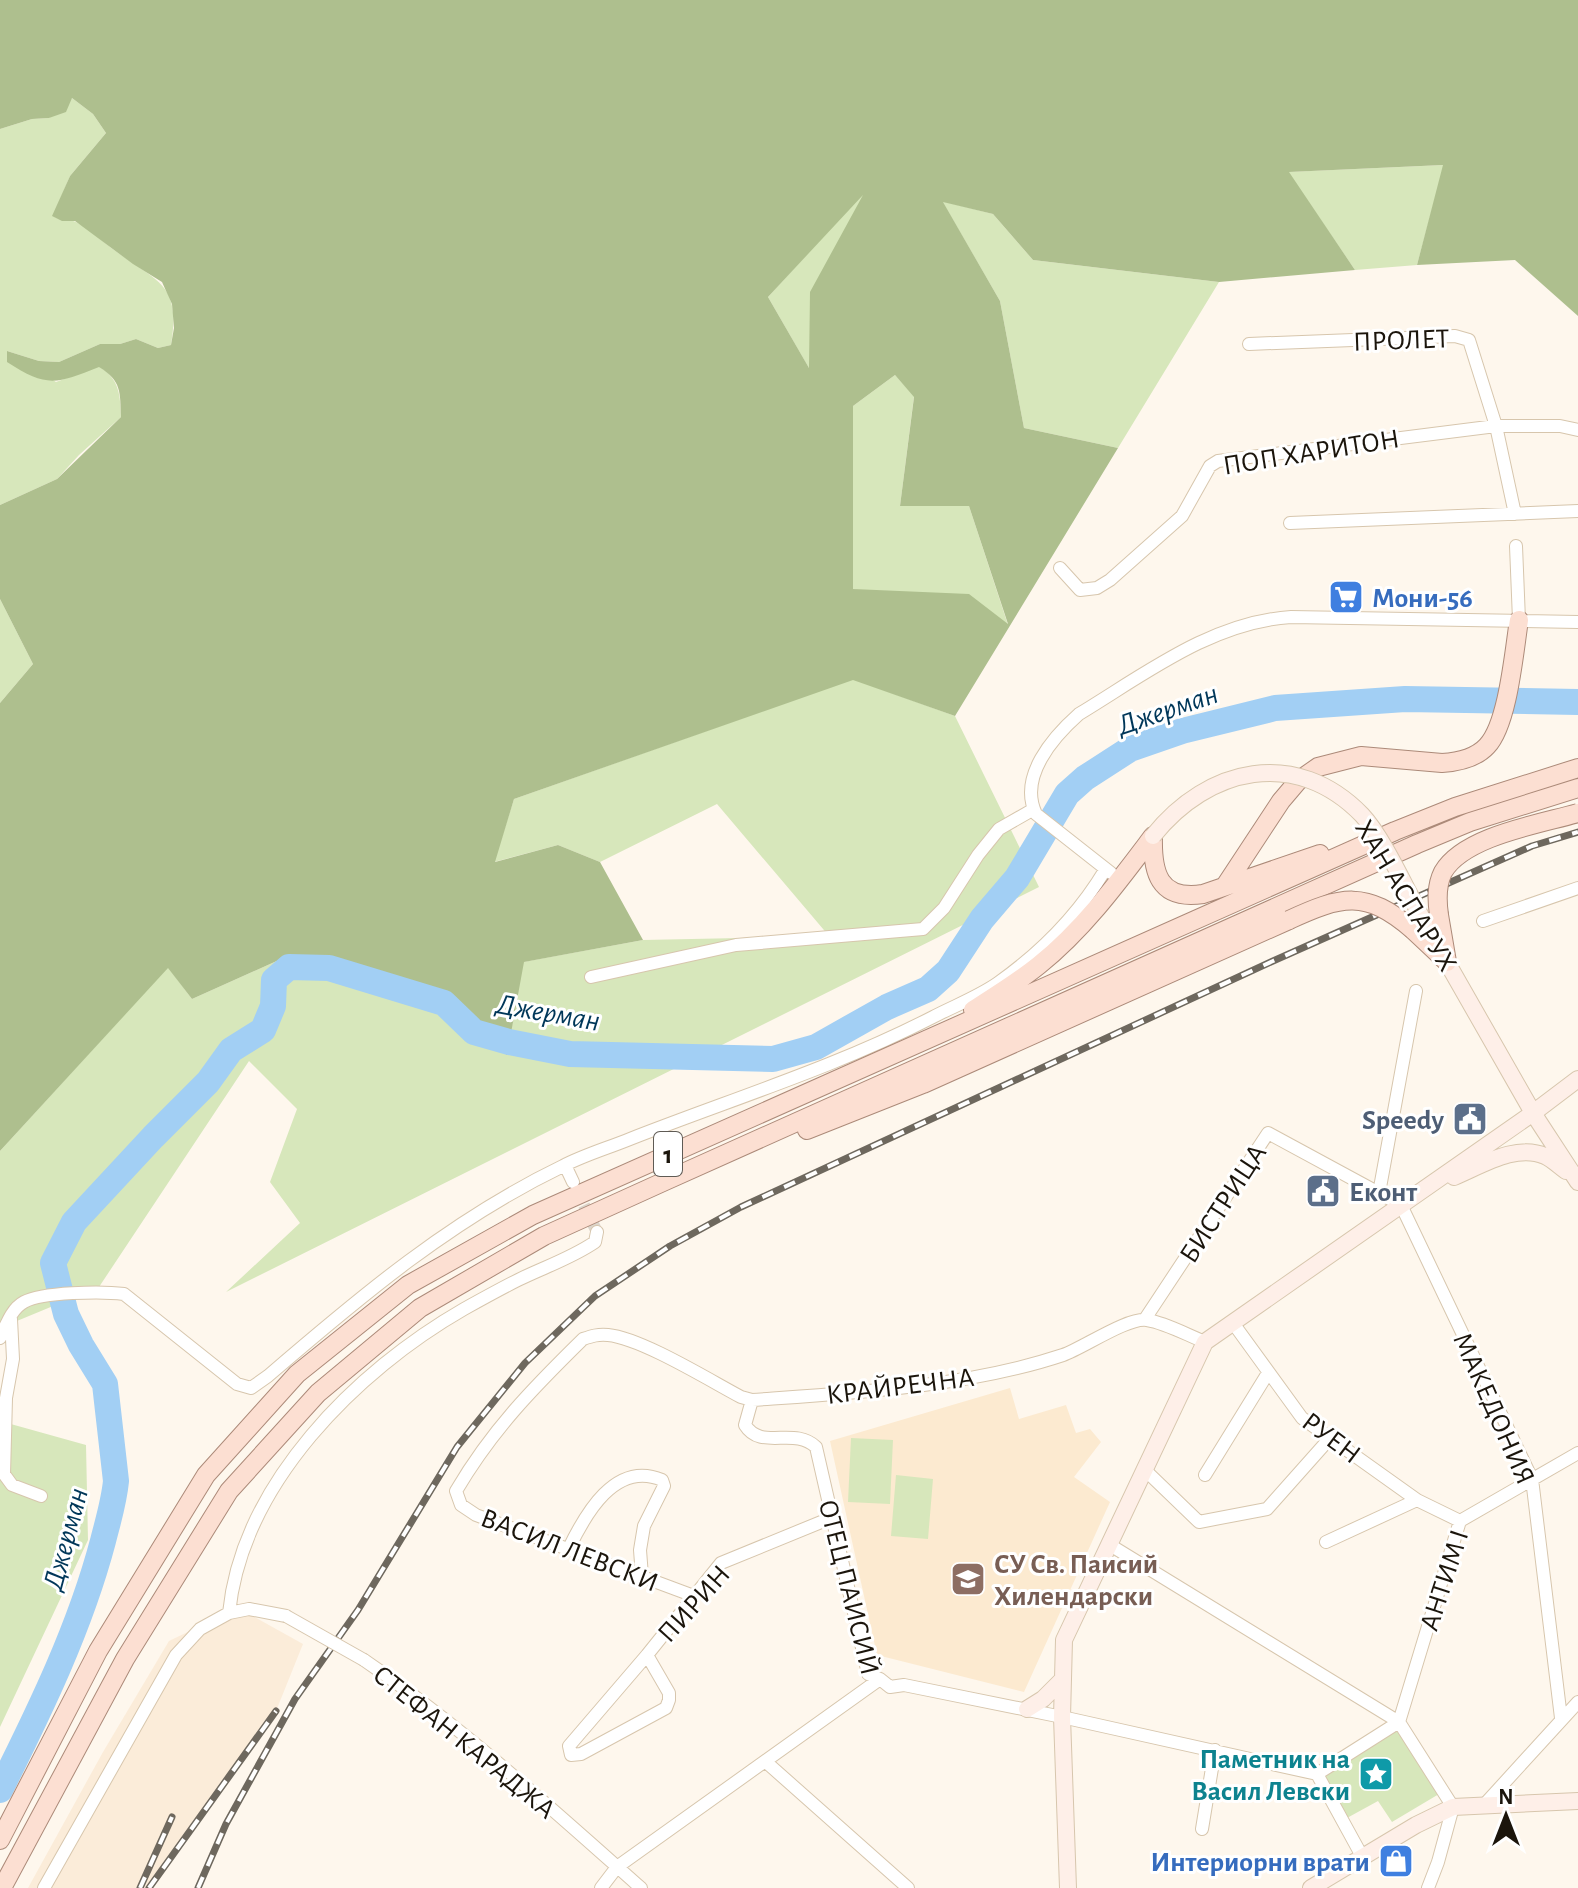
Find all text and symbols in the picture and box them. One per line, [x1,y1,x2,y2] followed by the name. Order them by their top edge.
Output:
[1352,325,1450,357] street label: ПРОЛЕТ
[1221,425,1402,481] street label: ПОП ХАРИТОН
[1327,578,1365,616] supermarket icon: Мони-56
[1372,585,1473,613] place label: Мони-56
[1112,679,1222,742] water label: Джерман
[1349,815,1461,977] street label: ХАН АСПАРУХ
[493,989,602,1037] water label: Джерман
[1451,1100,1489,1138] public building icon: Speedy
[1362,1107,1444,1135] place label: Speedy
[654,1132,682,1176] road number: 1
[1175,1140,1272,1268] street label: БИСТРИЦА
[1304,1172,1342,1210] public building icon: Еконт
[1349,1179,1418,1207] place label: Еконт
[1447,1329,1539,1489] street label: МАКЕДОНИЯ
[825,1363,976,1410] street label: КРАЙРЕЧНА
[1296,1408,1365,1469] street label: РУЕН
[38,1485,94,1595] water label: Джерман
[813,1497,884,1678] street label: ОТЕЦ ПАИСИЙ
[477,1504,662,1598] street label: ВАСИЛ ЛЕВСКИ
[1416,1527,1474,1634] street label: АНТИМ I
[994,1551,1158,1611] place label: СУ Св. Паисий Хилендарски
[653,1560,736,1648] street label: ПИРИН
[949,1560,987,1598] school or university icon: СУ Св. Паисий Хилендарски
[367,1661,560,1824] street label: СТЕФАН КАРАДЖА
[1191,1746,1350,1806] place label: Паметник на Васил Левски
[1357,1755,1395,1793] place icon: Паметник на Васил Левски
[1466,1776,1546,1856] north arrow
[1498,1786,1514,1808] text: N
[1377,1842,1415,1880] shop icon: Интериорни врати
[1151,1849,1370,1877] place label: Интериорни врати

